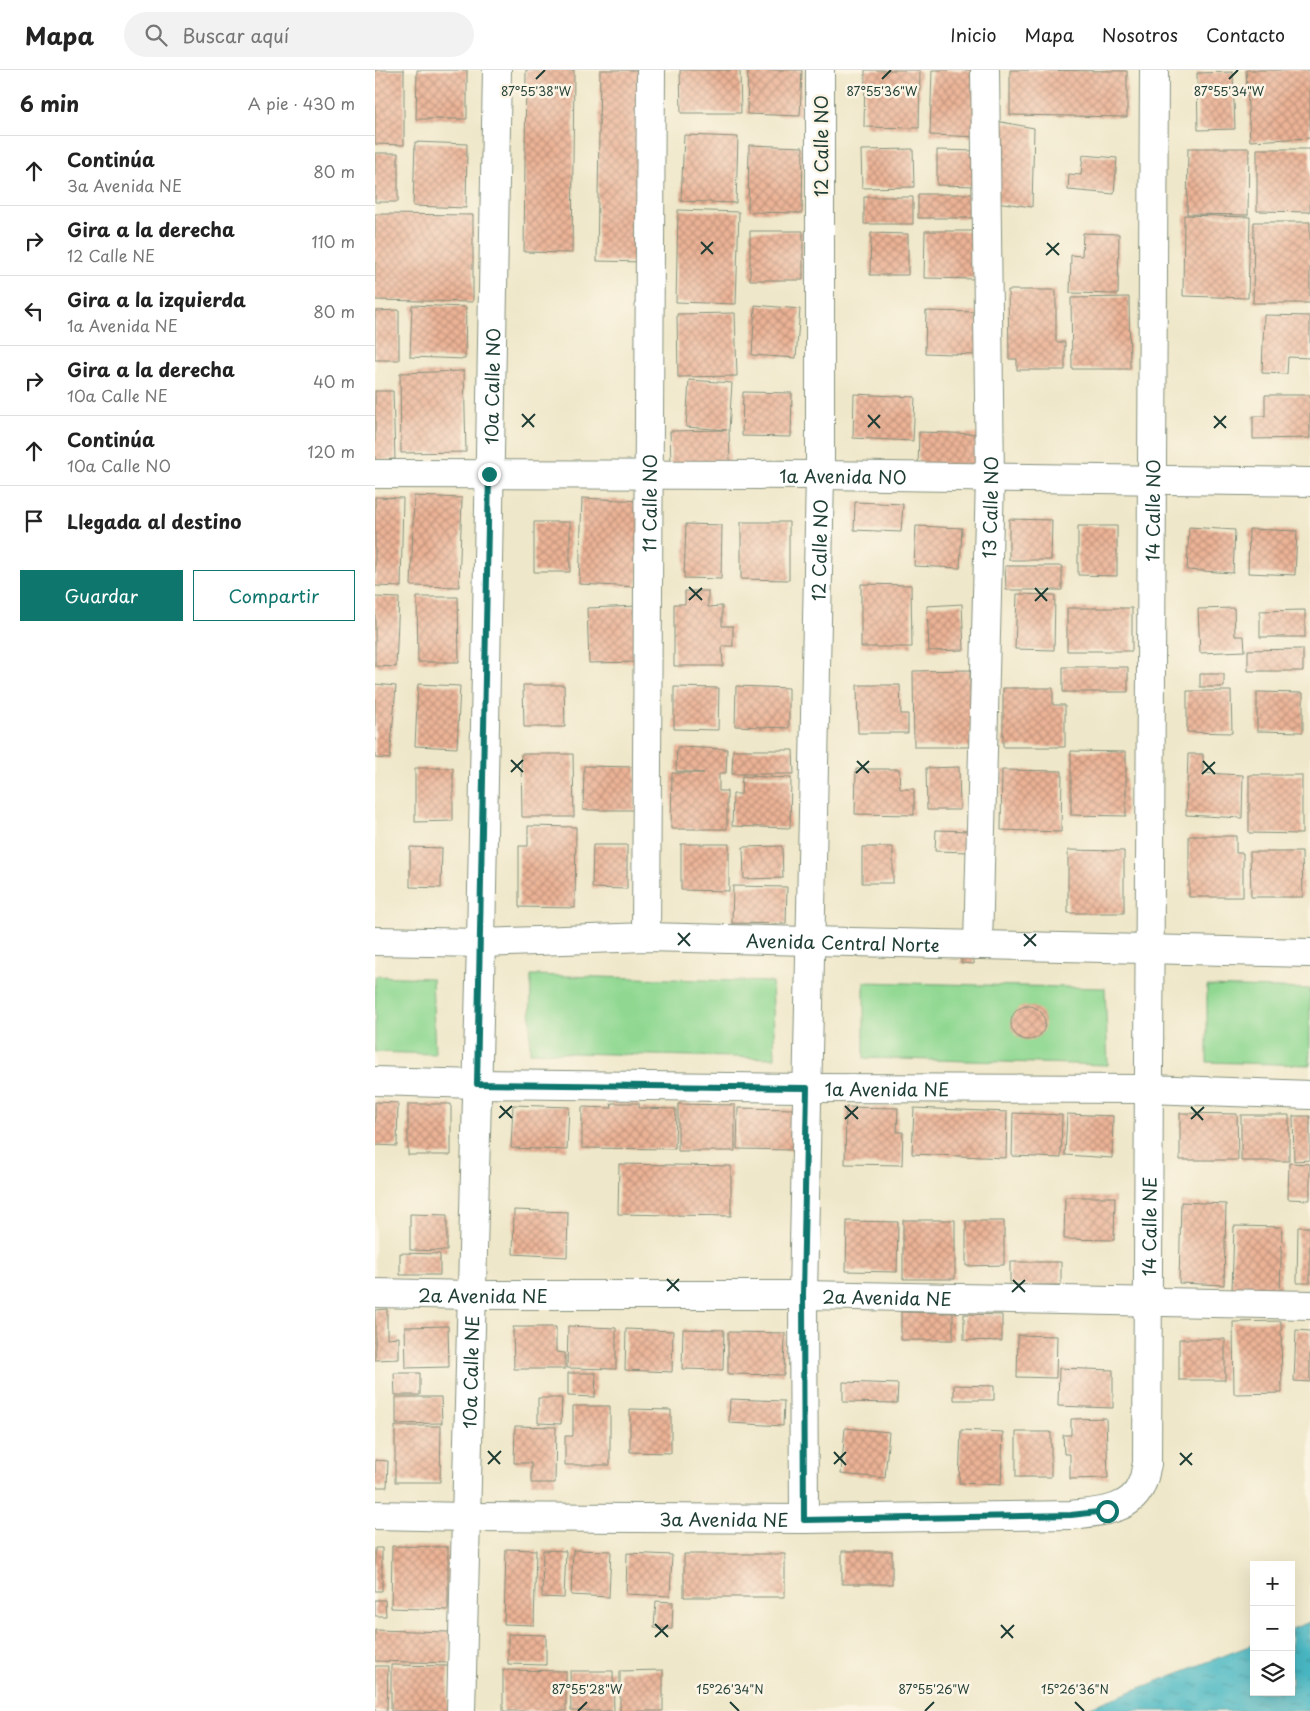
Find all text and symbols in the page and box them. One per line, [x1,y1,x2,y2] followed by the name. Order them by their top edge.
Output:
[124,12,474,57] search box
[25,17,94,53] text: Mapa
[142,21,170,49] icon: search
[182,21,289,49] text: Buscar aquí
[950,21,997,48] text: Inicio
[1025,21,1074,48] text: Mapa
[1102,21,1178,48] text: Nosotros
[1206,21,1285,48] text: Contacto
[501,82,572,100] text: 87°55'38"W
[847,82,918,100] text: 87°55'36"W
[1194,82,1265,100] text: 87°55'34"W
[20,87,79,119] text: 6 min
[248,91,355,115] text: A pie · 430 m
[807,95,834,197] street label: 12 Calle NO
[67,145,155,173] text: Continúa
[20,157,48,185] icon: ahead
[313,159,355,183] text: 80 m
[67,173,182,197] text: 3a Avenida NE
[67,215,235,243] text: Gira a la derecha
[20,227,48,255] icon: right
[312,229,355,253] text: 110 m
[67,243,155,267] text: 12 Calle NE
[67,285,246,313] text: Gira a la izquierda
[20,297,48,325] icon: left
[313,299,355,323] text: 80 m
[67,313,178,337] text: 1a Avenida NE
[477,328,506,445] street label: 10a Calle NO
[67,355,235,383] text: Gira a la derecha
[20,367,48,395] icon: right
[313,369,355,393] text: 40 m
[67,383,168,407] text: 10a Calle NE
[67,425,155,453] text: Continúa
[20,437,48,465] icon: ahead
[308,439,355,463] text: 120 m
[67,453,171,477] text: 10a Calle NO
[635,454,662,552] street label: 11 Calle NO
[974,456,1004,559] street label: 13 Calle NO
[1138,459,1166,562] street label: 14 Calle NO
[779,461,907,490] street label: 1a Avenida NO
[478,463,501,486] route end
[804,499,833,601] street label: 12 Calle NO
[20,507,48,535] icon: arrive
[67,507,241,535] text: Llegada al destino
[20,570,183,621] button: Guardar
[193,570,355,621] button: Compartir
[746,926,940,958] street label: Avenida Central Norte
[825,1075,949,1102] street label: 1a Avenida NE
[1134,1177,1162,1276] street label: 14 Calle NE
[418,1280,548,1309] street label: 2a Avenida NE
[822,1282,952,1311] street label: 2a Avenida NE
[455,1315,485,1429] street label: 10a Calle NE
[1096,1500,1119,1523] route start
[659,1505,789,1532] street label: 3a Avenida NE
[1250,1561,1295,1696] map controls
[1250,1561,1295,1606] button: +
[1250,1606,1295,1651] button: −
[1250,1651,1295,1696] button: layers
[552,1680,623,1698] text: 87°55'28"W
[696,1680,764,1698] text: 15°26'34"N
[899,1680,970,1698] text: 87°55'26"W
[1041,1680,1109,1698] text: 15°26'36"N

